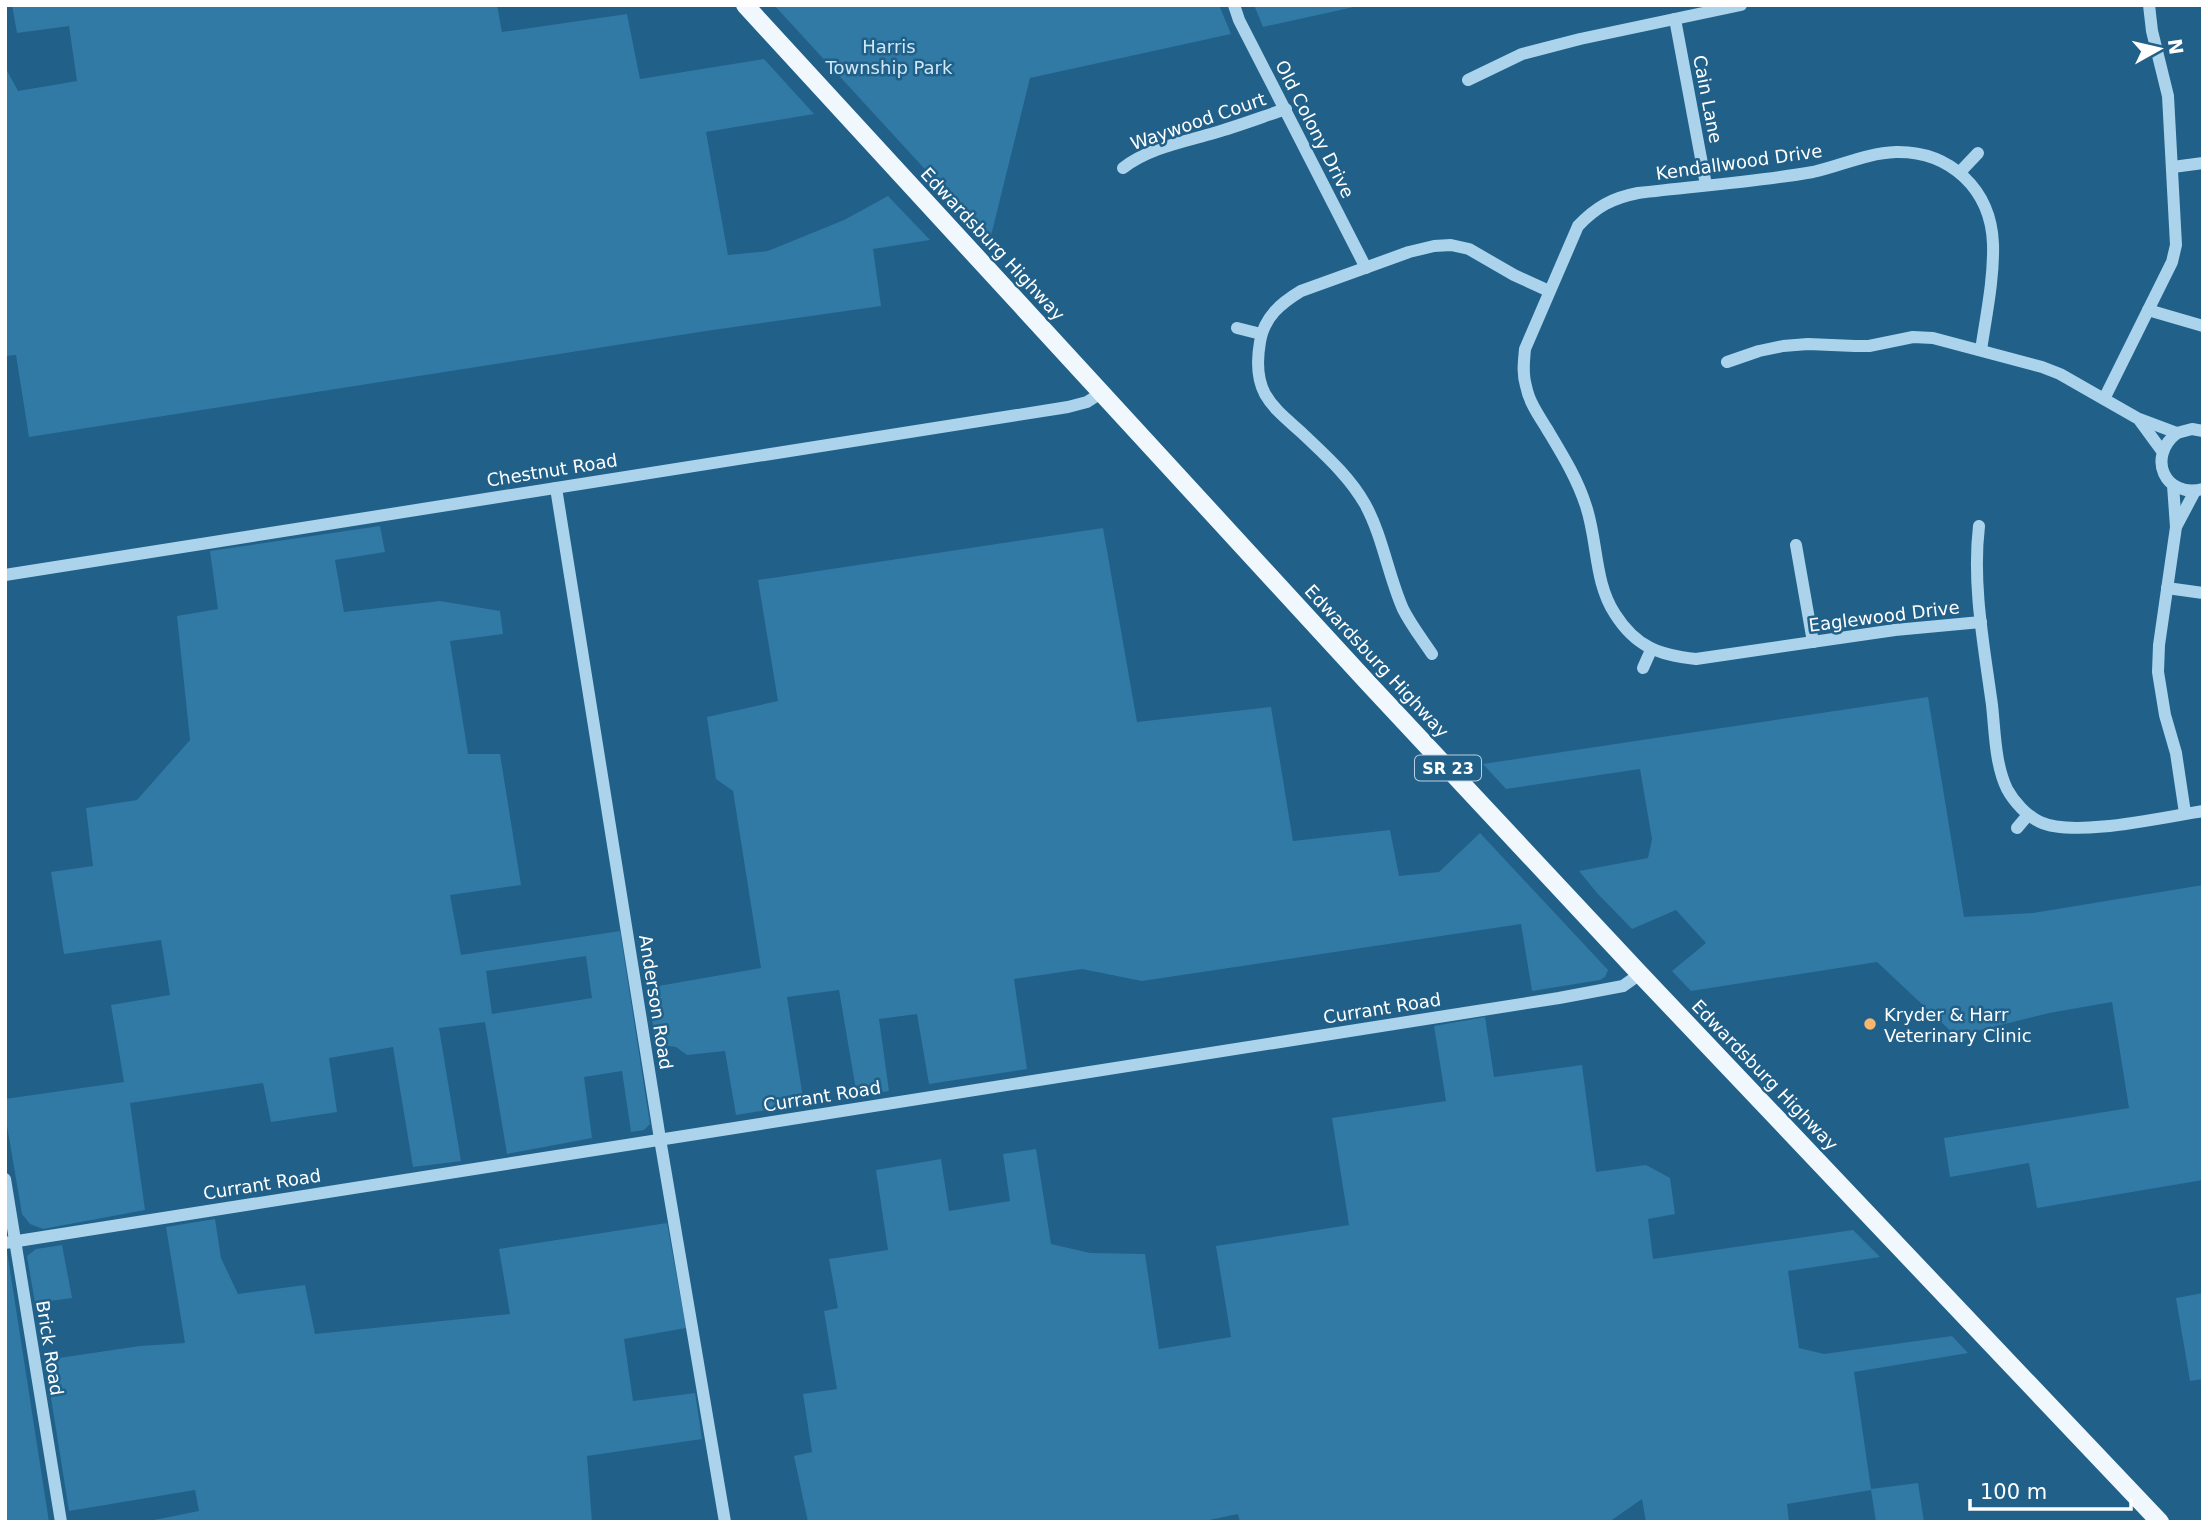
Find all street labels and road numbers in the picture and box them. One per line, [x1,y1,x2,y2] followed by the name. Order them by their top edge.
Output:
[1689,53,1727,145] street label: Cain Lane
[1271,57,1359,201] street label: Old Colony Drive
[1128,88,1268,154] street label: Waywood Court
[1654,140,1824,184] street label: Kendallwood Drive
[917,163,1070,325] street label: Edwardsburg Highway
[485,449,619,491] street label: Chestnut Road
[1301,580,1454,742] street label: Edwardsburg Highway
[1807,596,1961,636] street label: Eaglewood Drive
[1415,755,1481,780] road number: SR 23
[635,933,677,1071] street label: Anderson Road
[1322,988,1442,1028] street label: Currant Road
[1688,995,1843,1155] street label: Edwardsburg Highway
[762,1076,882,1116] street label: Currant Road
[202,1164,322,1204] street label: Currant Road
[32,1299,68,1397] street label: Brick Road

